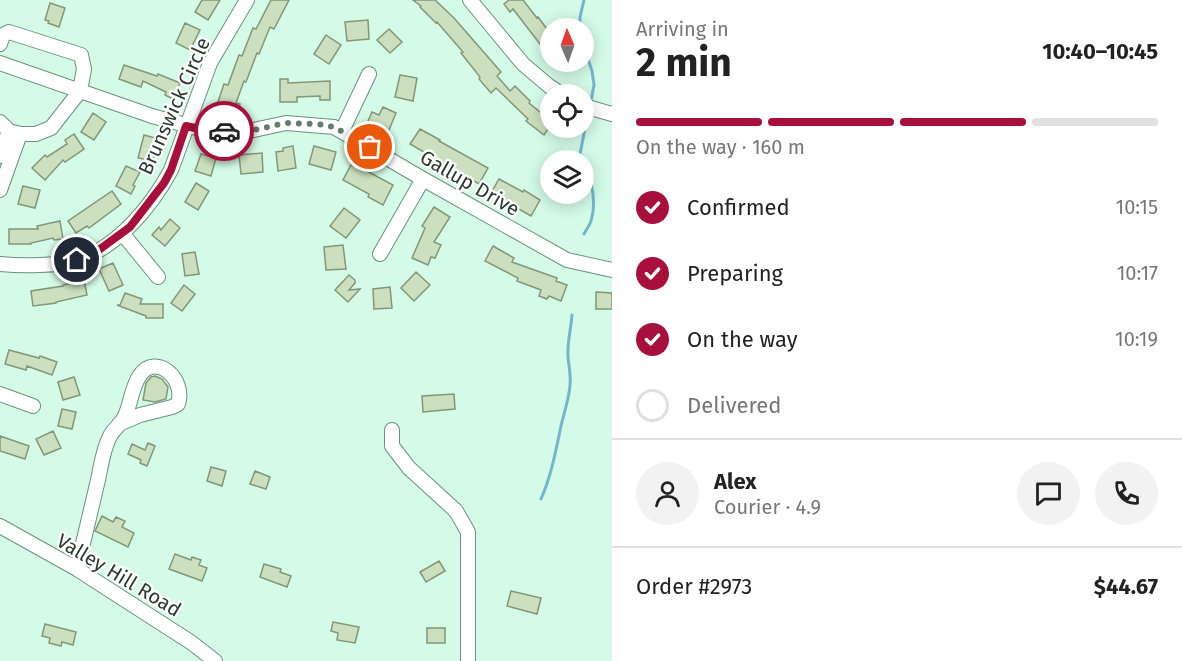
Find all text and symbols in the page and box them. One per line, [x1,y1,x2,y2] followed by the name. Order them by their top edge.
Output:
[636,17,729,41] text: Arriving in
[540,18,594,72] north arrow
[540,18,594,204] map controls
[133,34,215,178] street label: Brunswick Circle
[1042,38,1158,65] text: 10:40–10:45
[636,40,732,86] text: 2 min
[540,84,594,138] button: locate
[194,101,254,161] courier
[208,115,241,148] icon: car
[344,121,395,172] pin
[353,130,386,163] icon: bag
[636,135,805,159] text: On the way · 160 m
[416,145,524,221] street label: Gallup Drive
[540,150,594,204] button: layers
[636,191,669,224] icon: check
[687,194,790,221] text: Confirmed
[1116,195,1158,219] text: 10:15
[51,234,102,285] pin
[60,243,93,276] icon: home
[636,257,669,290] icon: check
[687,260,783,287] text: Preparing
[1117,261,1158,285] text: 10:17
[636,323,669,356] icon: check
[687,326,798,353] text: On the way
[1115,327,1158,351] text: 10:19
[687,392,782,419] text: Delivered
[636,462,699,525] button: person
[1017,462,1080,525] button: chat
[1095,462,1158,525] button: phone
[714,468,757,495] text: Alex
[714,495,821,519] text: Courier · 4.9
[52,528,186,622] street label: Valley Hill Road
[636,573,752,600] text: Order #2973
[1094,573,1158,600] text: $44.67

